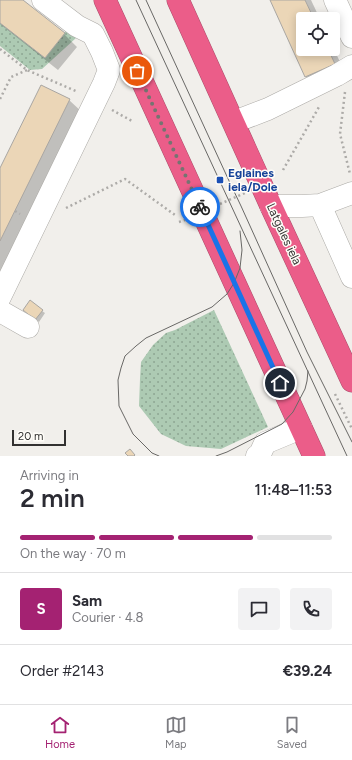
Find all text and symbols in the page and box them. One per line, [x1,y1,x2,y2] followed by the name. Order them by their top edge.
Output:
[296,12,340,56] map controls
[296,12,340,56] button: locate
[120,54,154,88] pin
[126,60,148,82] icon: bag
[228,166,278,194] place label: Eglaines iela/Dole
[215,175,225,185] marker: Eglaines iela/Dole
[180,187,220,227] courier
[189,196,211,218] icon: bike
[264,201,304,267] street label: Latgales iela
[263,366,297,400] pin
[269,372,291,394] icon: home
[12,428,66,447] scale bar
[18,430,43,443] text: 20 m
[20,468,79,483] text: Arriving in
[255,481,332,499] text: 11:48–11:53
[20,482,85,514] text: 2 min
[20,546,126,561] text: On the way · 70 m
[238,588,280,630] button: chat
[290,588,332,630] button: phone
[72,592,102,610] text: Sam
[36,600,46,618] text: S
[72,610,144,625] text: Courier · 4.8
[20,662,104,680] text: Order #2143
[283,662,332,680] text: €39.24
[45,714,75,751] tab: Home
[165,714,187,751] tab: Map
[277,714,307,751] tab: Saved

